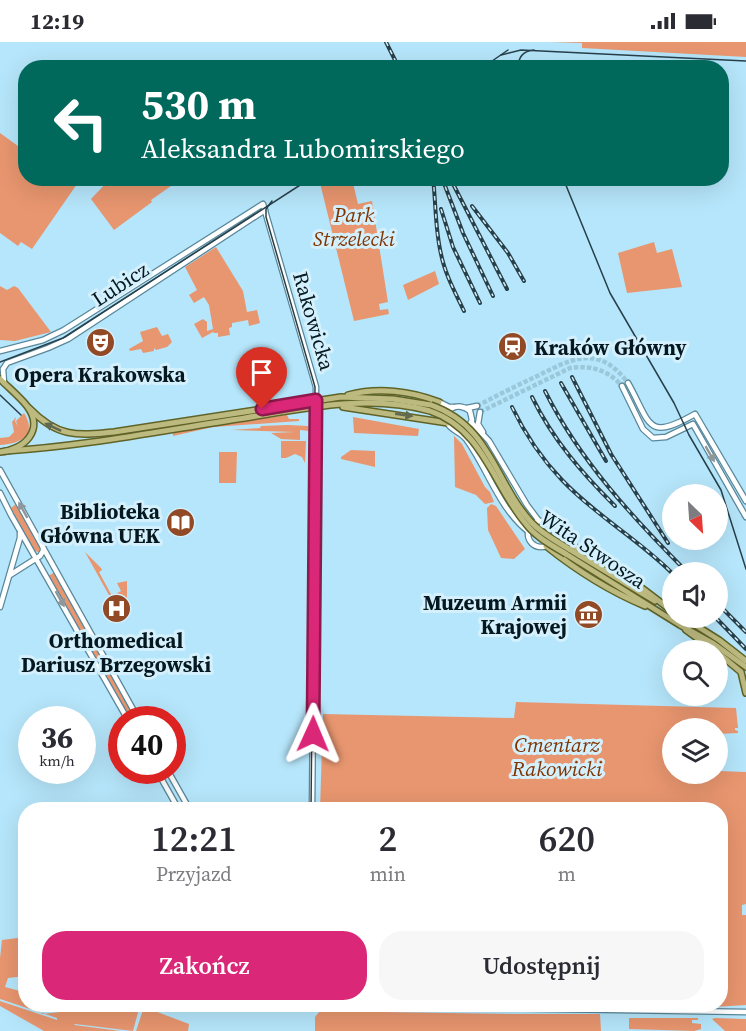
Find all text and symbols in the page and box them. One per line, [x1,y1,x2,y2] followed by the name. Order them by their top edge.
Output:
[30,6,84,36] text: 12:19
[141,75,256,133] text: 530 m
[42,84,120,162] icon: left
[141,130,465,167] text: Aleksandra Lubomirskiego
[313,200,395,253] park label: Park Strzelecki
[86,255,154,313] street label: Lubicz
[286,268,342,374] street label: Rakowicka
[84,327,116,359] theatre icon: Opera Krakowska
[497,331,529,363] station icon: Kraków Główny
[534,333,687,362] place label: Kraków Główny
[236,347,287,409] pin
[245,356,278,389] icon: arrive
[14,360,187,389] place label: Opera Krakowska
[395,411,414,420] one-way arrow
[45,423,62,432] one-way arrow
[705,446,716,462] one-way arrow
[662,484,728,550] north arrow
[662,484,728,784] map controls
[40,497,161,550] place label: Biblioteka Główna UEK
[18,501,28,518] one-way arrow
[534,503,652,595] street label: Wita Stwosza
[165,507,197,539] library icon: Biblioteka Główna UEK
[662,562,728,628] button: sound
[423,588,567,641] place label: Muzeum Armii Krajowej
[55,591,65,608] one-way arrow
[100,593,132,625] hospital icon: Orthomedical Dariusz Brzegowski
[572,598,604,630] museum icon: Muzeum Armii Krajowej
[21,626,211,679] place label: Orthomedical Dariusz Brzegowski
[662,640,728,706] button: search
[281,702,345,766] position arrow
[108,706,186,784] speed limit sign: 40
[41,717,73,758] text: 36
[662,718,728,784] button: layers
[511,730,603,783] park label: Cmentarz Rakowicki
[39,750,75,771] text: km/h
[151,814,237,863] text: 12:21
[378,814,397,863] text: 2
[539,814,595,863] text: 620
[156,860,232,888] text: Przyjazd
[370,860,406,888] text: min
[558,860,576,888] text: m
[42,931,367,1000] button: Zakończ
[379,931,704,1000] button: Udostępnij

